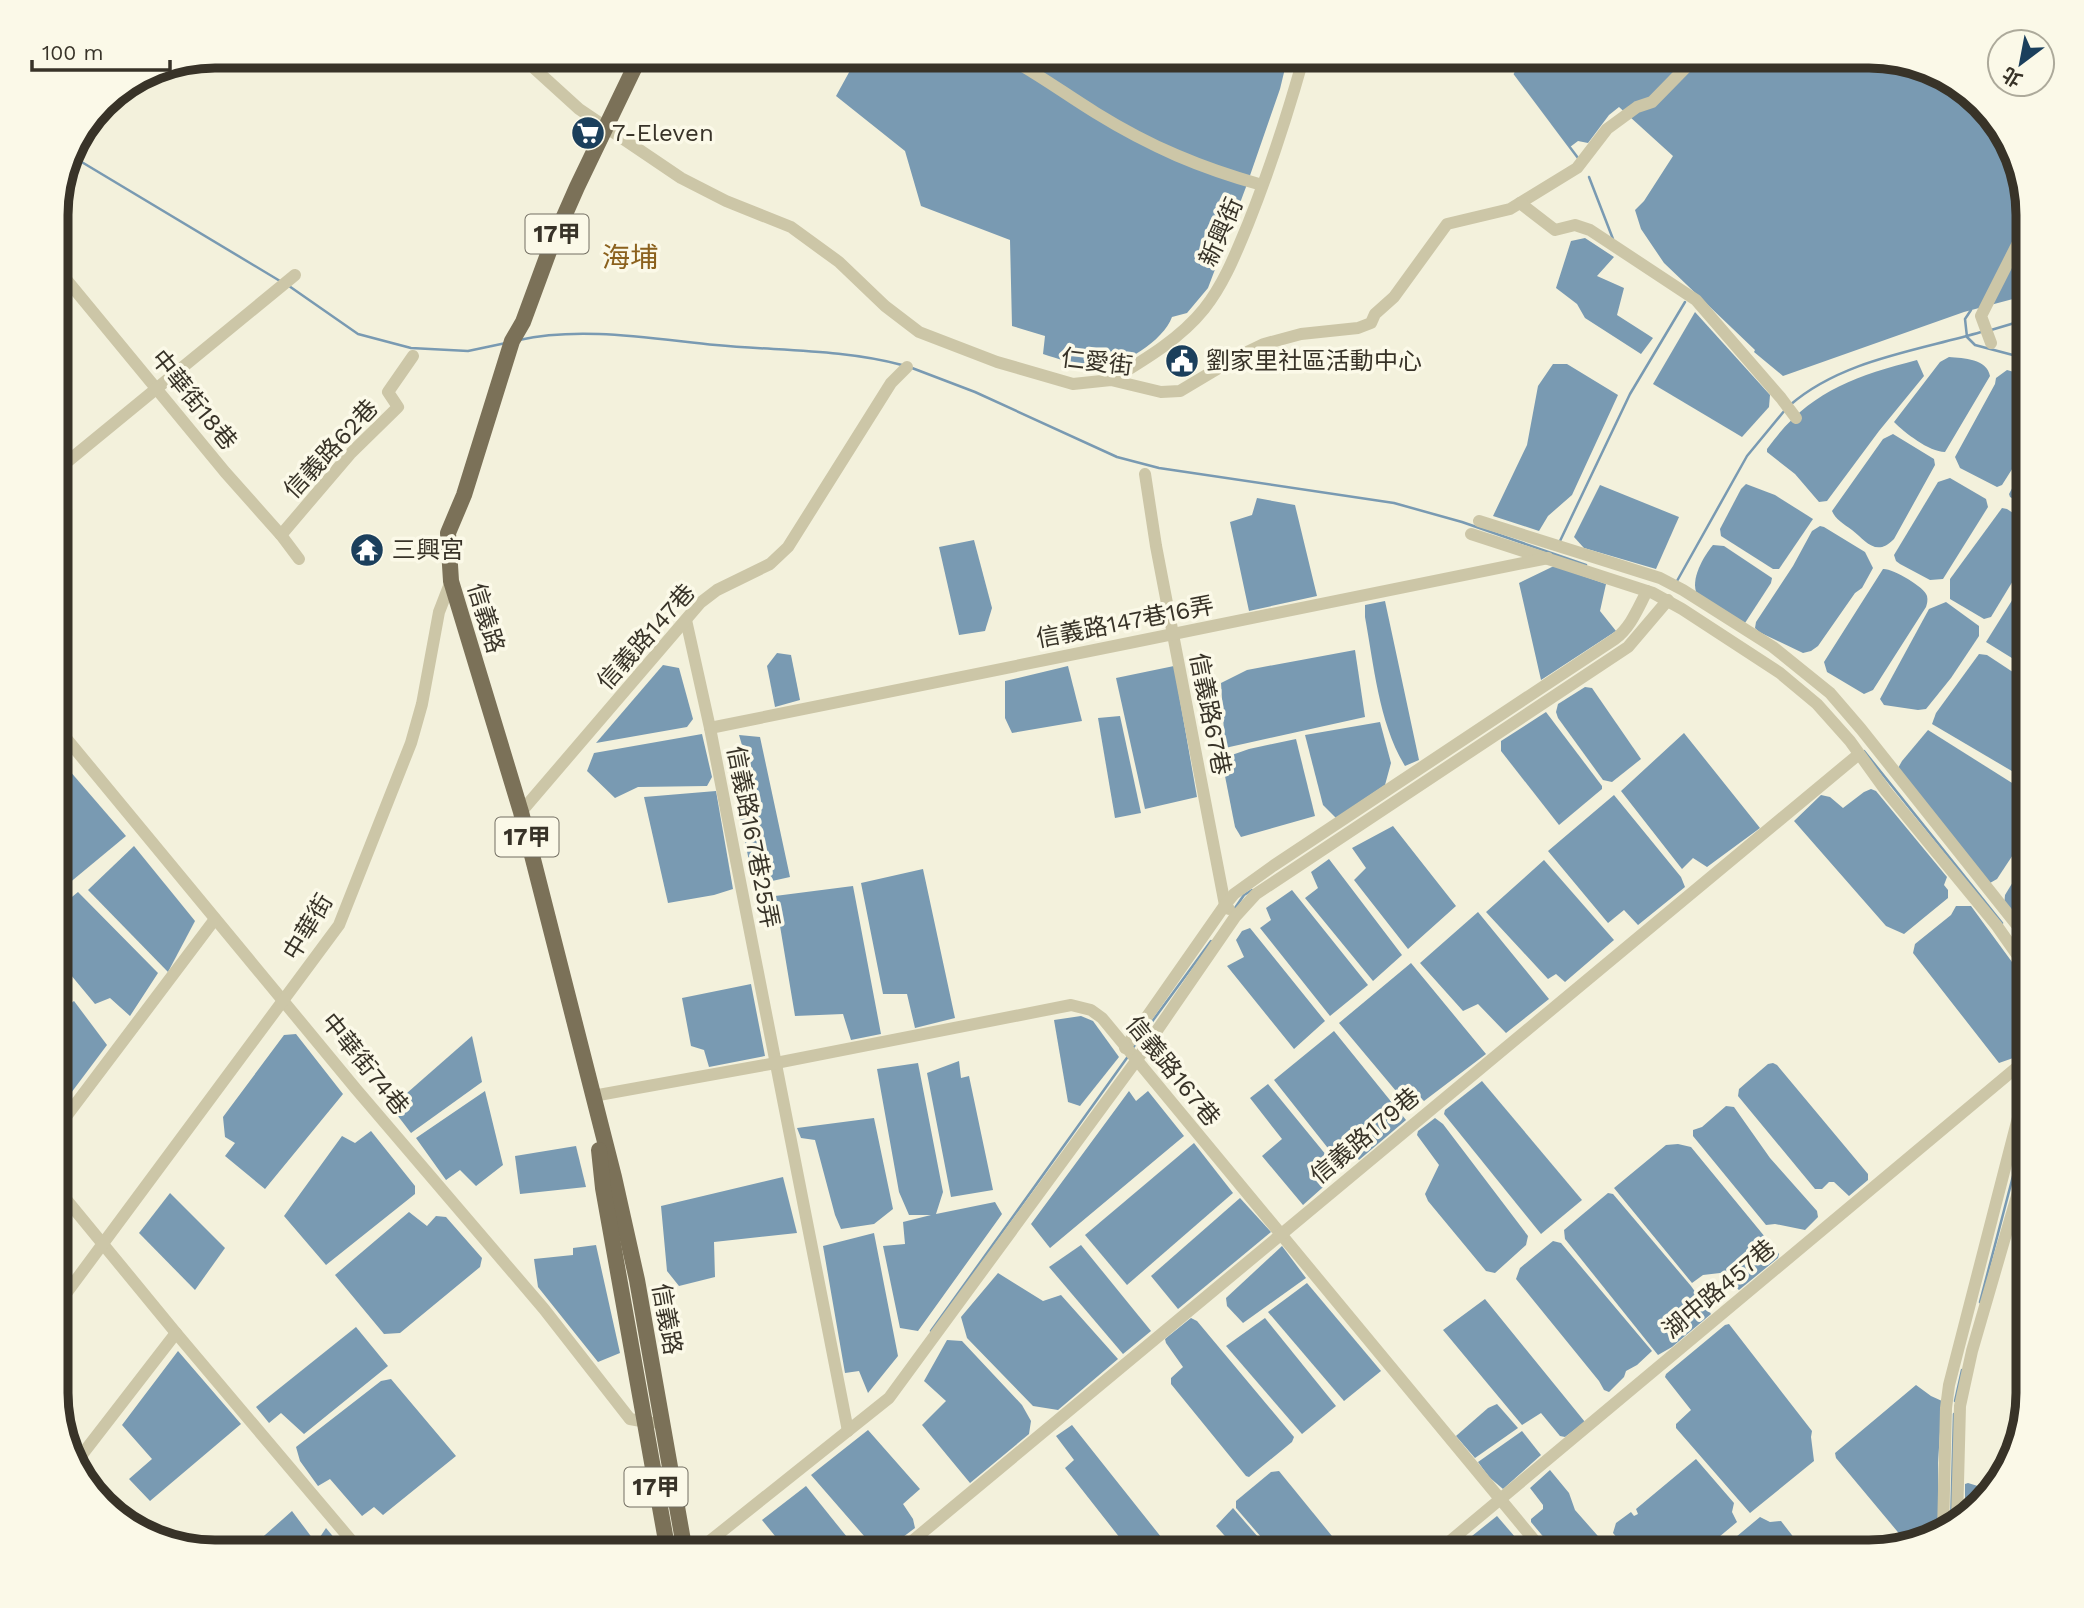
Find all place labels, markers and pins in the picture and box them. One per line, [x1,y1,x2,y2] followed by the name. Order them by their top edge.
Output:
[569,114,607,152] supermarket icon: 7-Eleven
[612,119,714,147] place label: 7-Eleven
[1163,342,1201,380] public building icon: 劉家里社區活動中心
[1206,347,1422,375] place label: 劉家里社區活動中心
[348,531,386,569] temple icon: 三興宮
[392,536,464,564] place label: 三興宮

